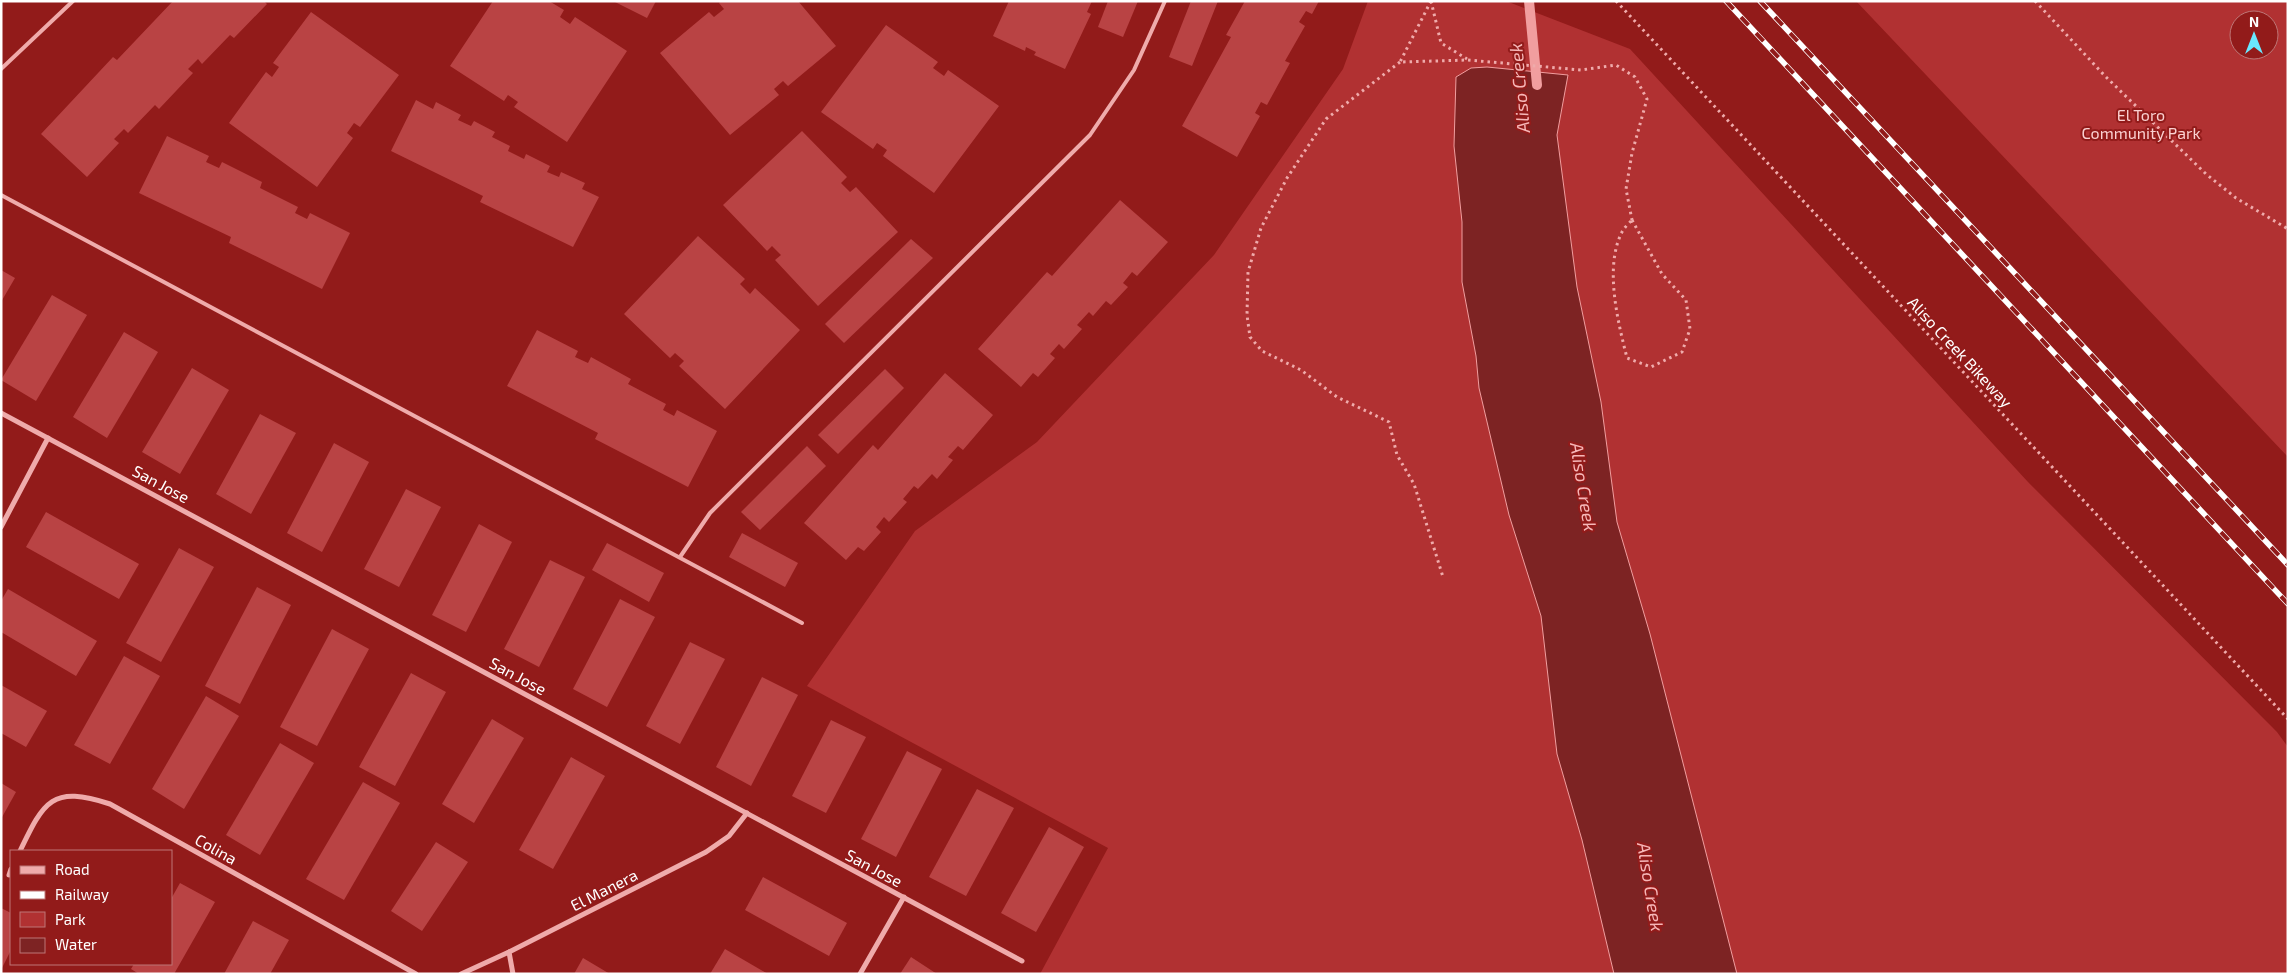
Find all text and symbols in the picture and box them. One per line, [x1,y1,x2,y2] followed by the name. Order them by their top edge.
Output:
[2229,10,2279,60] north arrow
[2249,13,2259,30] text: N
[1504,42,1534,135] water label: Aliso Creek
[2081,105,2201,142] park label: El Toro Community Park
[1904,292,2017,411] street label: Aliso Creek Bikeway
[1566,440,1602,533] water label: Aliso Creek
[130,461,193,506] street label: San Jose
[487,653,550,698] street label: San Jose
[192,829,241,868] street label: Colina
[1633,840,1669,933] water label: Aliso Creek
[843,845,906,890] street label: San Jose
[10,850,172,965] legend
[55,860,90,878] text: Road
[567,865,641,915] street label: El Manera
[55,885,109,903] text: Railway
[55,910,86,928] text: Park
[55,935,97,953] text: Water

